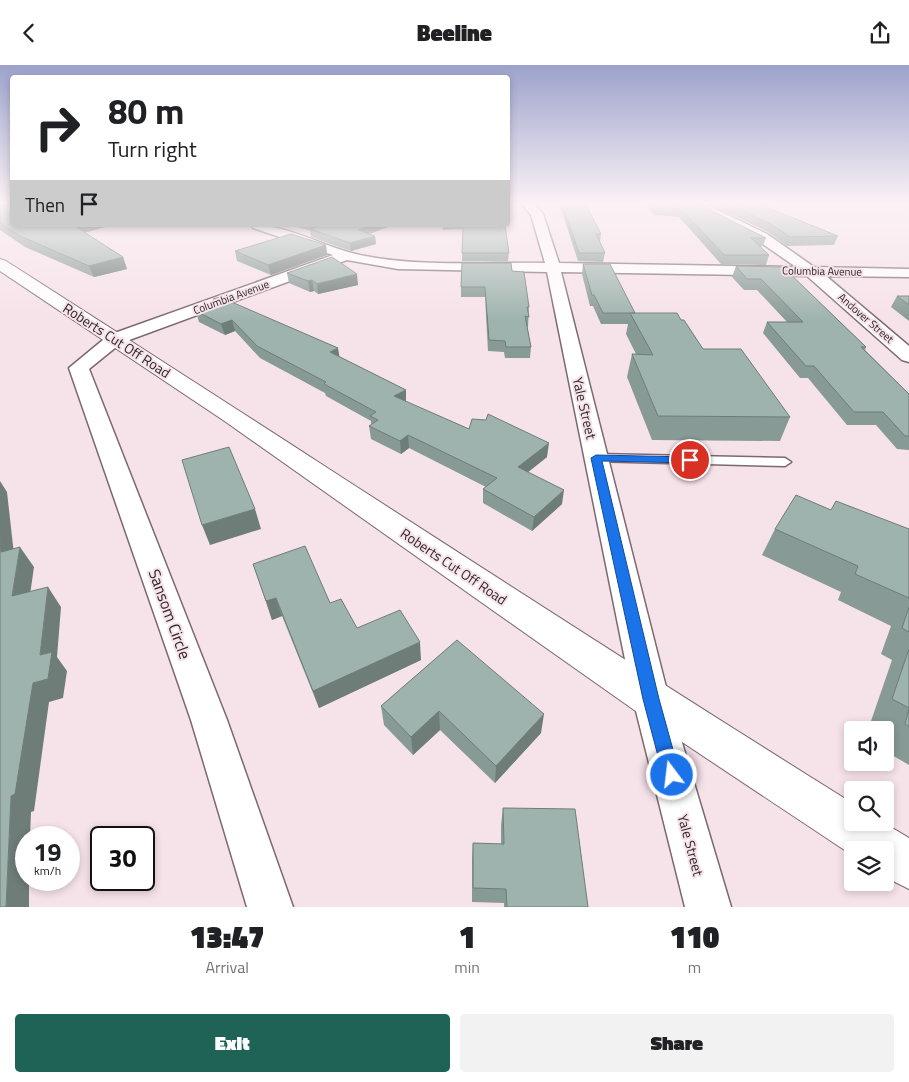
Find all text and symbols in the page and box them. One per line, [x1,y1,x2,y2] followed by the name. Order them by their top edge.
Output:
[417,16,492,50] text: Beeline
[15,19,43,47] icon: back
[866,19,894,47] icon: share
[108,84,184,138] text: 80 m
[25,95,90,160] icon: right
[108,132,197,166] text: Turn right
[25,190,65,219] text: Then
[75,190,103,218] icon: arrive
[782,262,862,280] street label: Columbia Avenue
[191,276,272,318] street label: Columbia Avenue
[835,289,898,347] street label: Andover Street
[59,297,175,383] street label: Roberts Cut Off Road
[568,375,602,441] street label: Yale Street
[669,439,711,481] pin
[676,446,704,474] icon: arrive
[397,522,511,610] street label: Roberts Cut Off Road
[143,566,197,662] street label: Sansom Circle
[844,721,894,891] map controls
[844,721,894,771] button: sound
[645,748,697,800] position arrow
[844,781,894,831] button: search
[673,812,709,878] street label: Yale Street
[90,826,155,891] speed limit sign: 30
[33,833,62,871] text: 19
[844,841,894,891] button: layers
[34,861,61,880] text: km/h
[190,914,264,960] text: 13:47
[459,914,475,960] text: 1
[670,914,719,960] text: 110
[205,955,249,979] text: Arrival
[454,955,480,979] text: min
[688,955,701,979] text: m
[15,1014,450,1072] button: Exit
[460,1014,894,1072] button: Share

